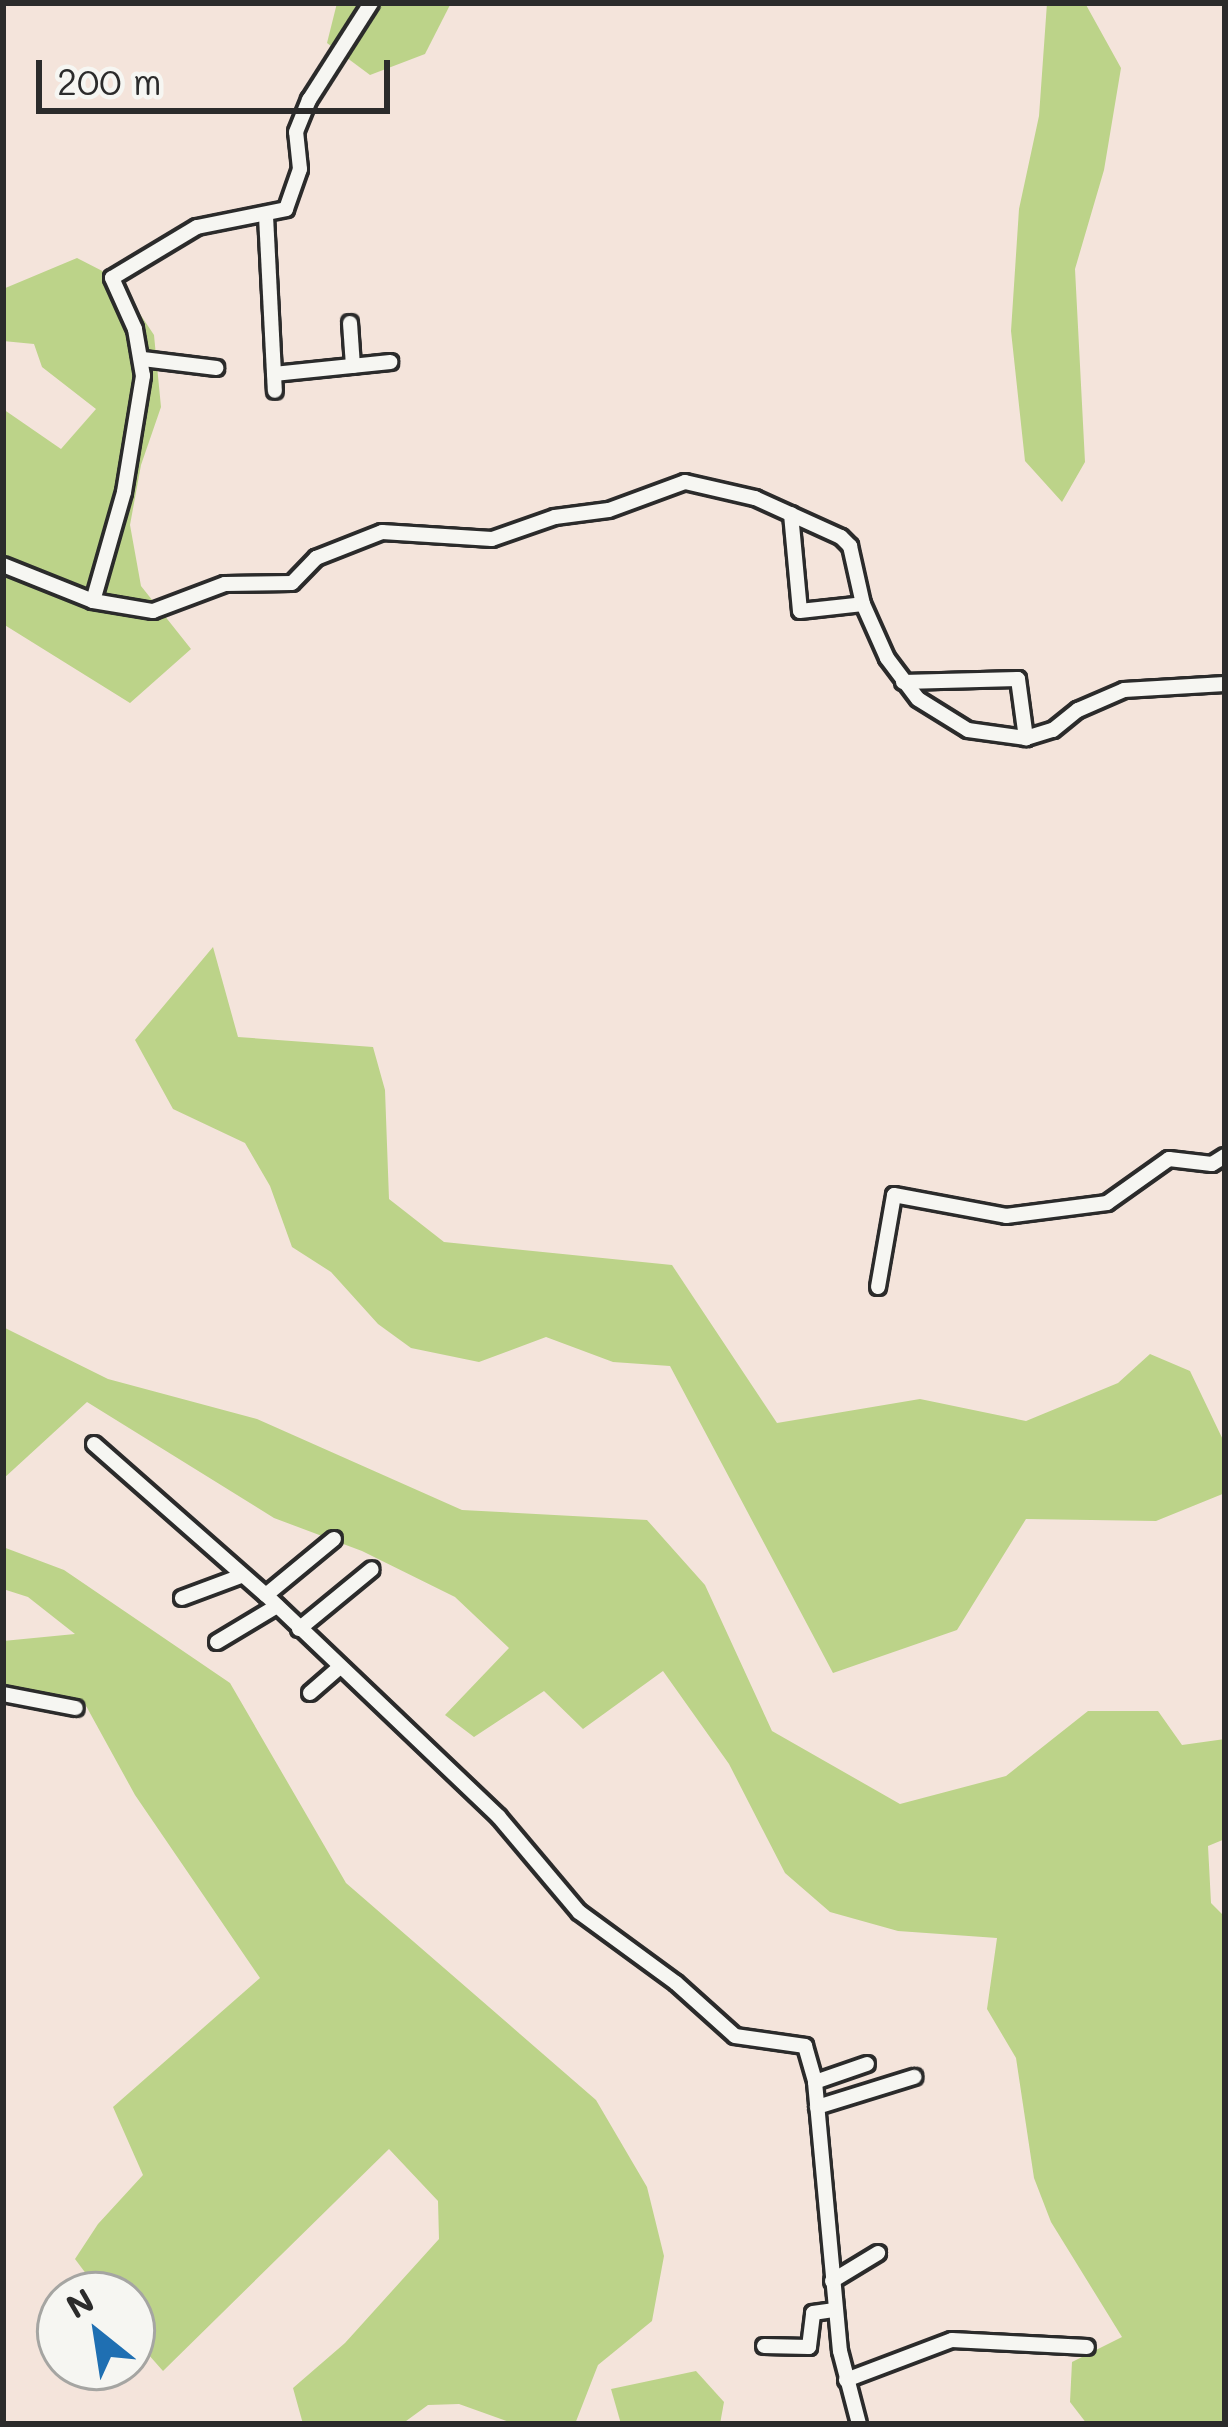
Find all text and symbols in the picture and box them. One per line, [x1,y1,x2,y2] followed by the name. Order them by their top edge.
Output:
[42,36,396,110] scale bar
[57,57,162,104] text: 200 m
[36,2271,156,2391] north arrow
[58,2277,101,2327] text: N

